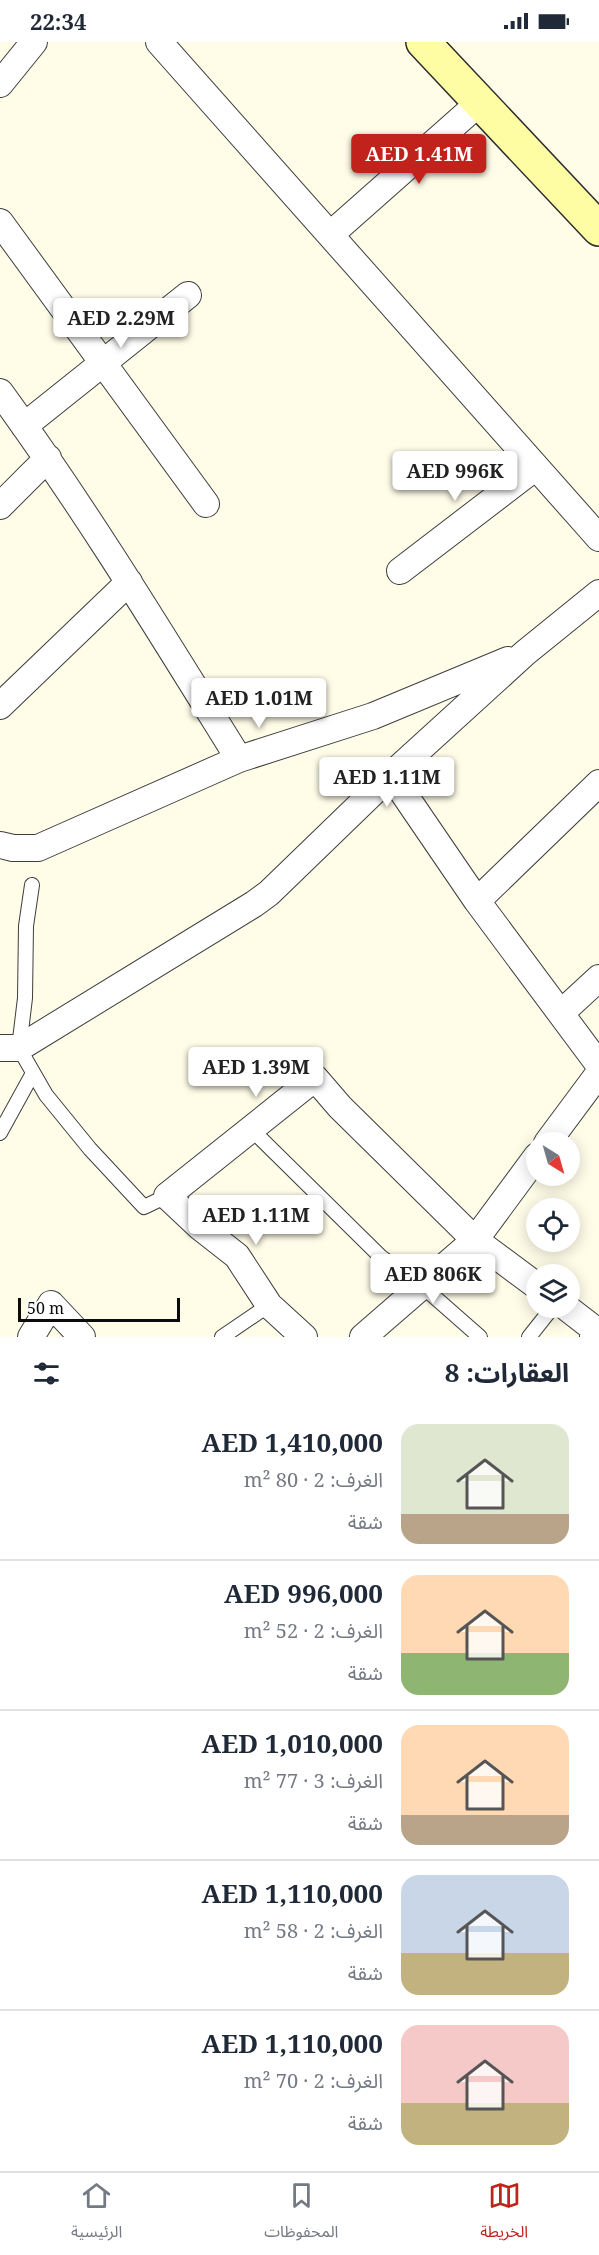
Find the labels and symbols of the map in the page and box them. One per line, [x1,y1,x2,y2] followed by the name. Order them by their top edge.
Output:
[350,134,488,185] pin: AED 1.41M
[52,298,190,349] pin: AED 2.29M
[393,451,517,502] pin: AED 996K
[190,678,328,729] pin: AED 1.01M
[318,757,456,808] pin: AED 1.11M
[187,1047,325,1098] pin: AED 1.39M
[526,1132,580,1186] north arrow
[187,1195,325,1246] pin: AED 1.11M
[371,1254,495,1305] pin: AED 806K
[18,1295,180,1322] scale bar

